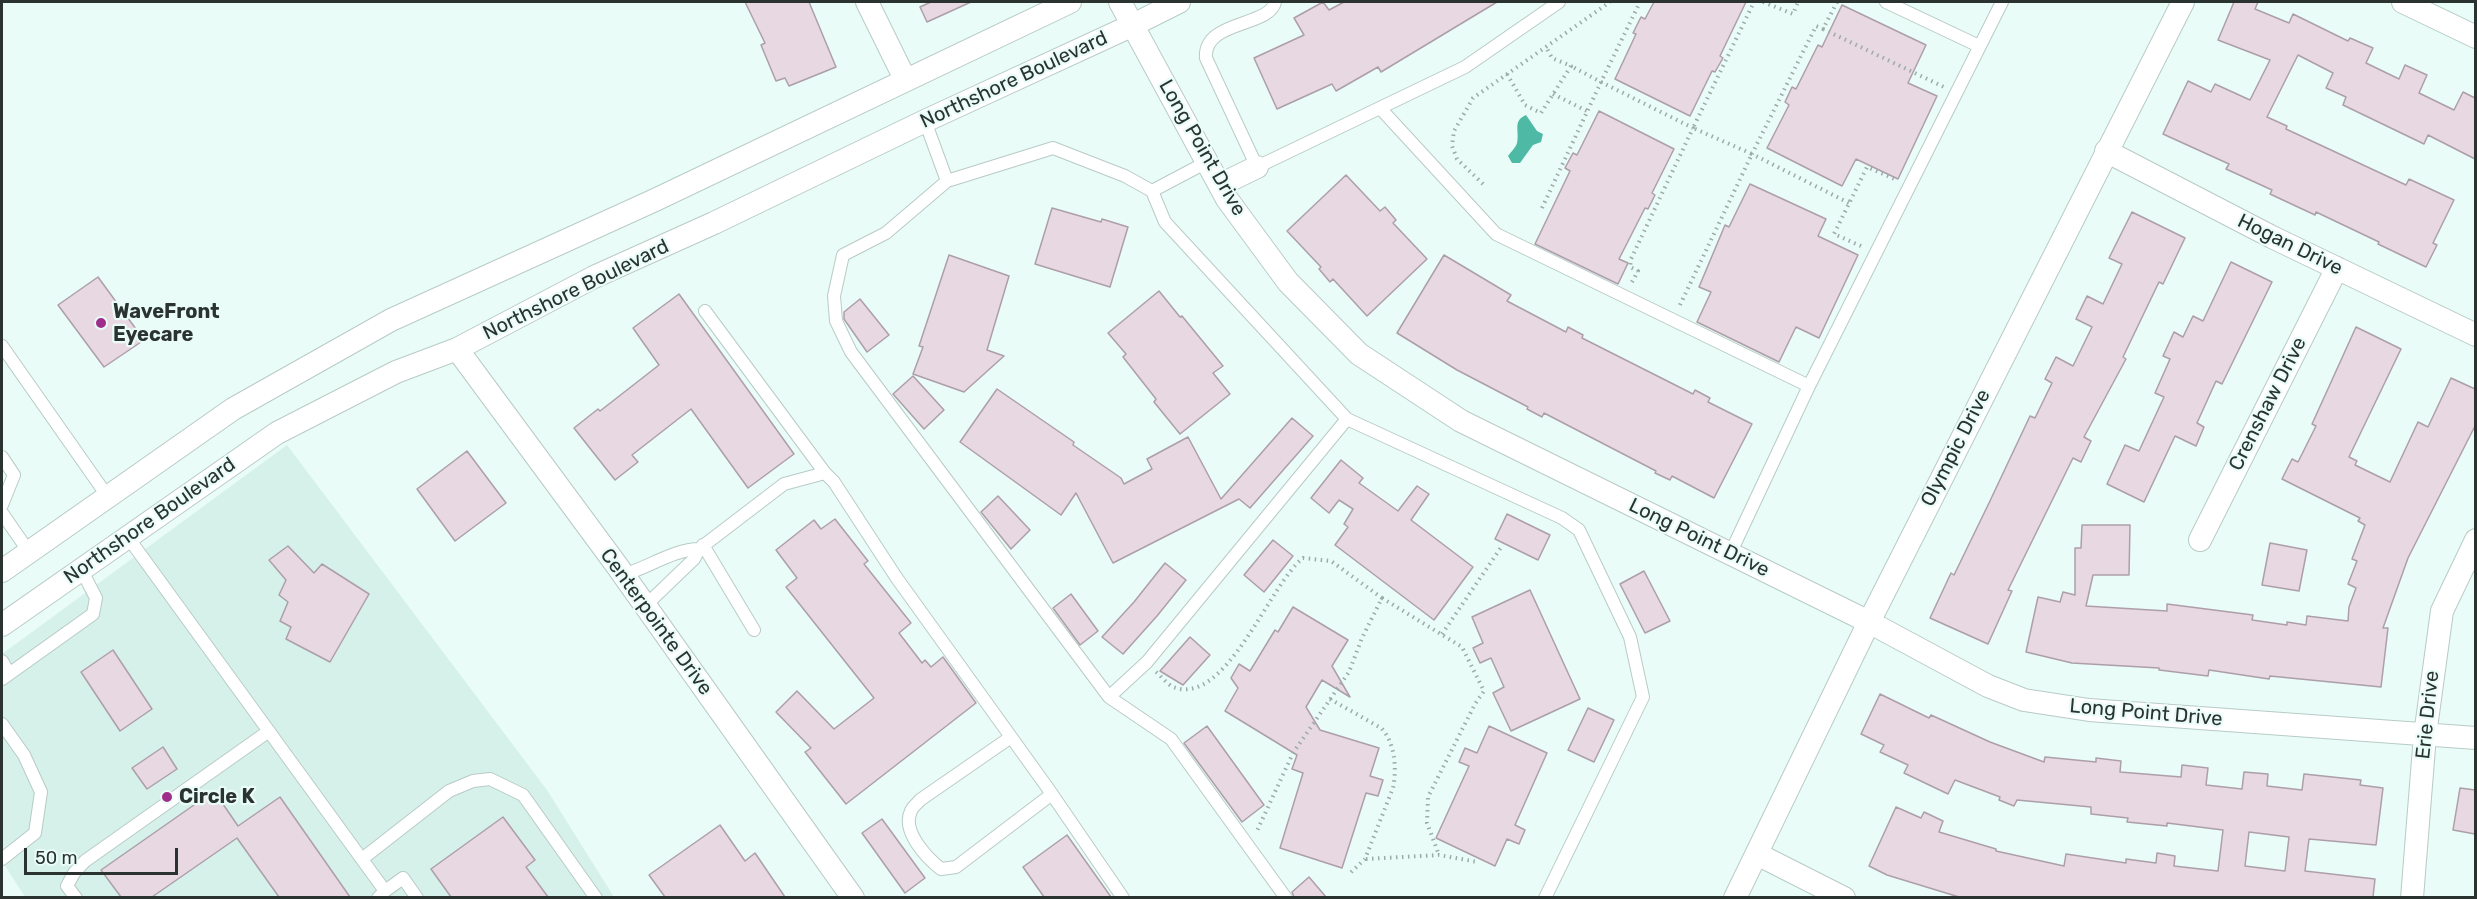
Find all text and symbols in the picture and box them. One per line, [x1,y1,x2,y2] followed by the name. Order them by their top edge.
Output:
[917,26,1111,134] street label: Northshore Boulevard
[1153,76,1251,220] street label: Long Point Drive
[2234,209,2346,281] street label: Hogan Drive
[479,235,673,345] street label: Northshore Boulevard
[113,300,220,347] place label: WaveFront Eyecare
[94,316,108,330] marker: WaveFront Eyecare
[2224,333,2312,475] street label: Crenshaw Drive
[1916,386,1996,510] street label: Olympic Drive
[60,453,240,589] street label: Northshore Boulevard
[1625,494,1773,582] street label: Long Point Drive
[595,544,717,700] street label: Centerpointe Drive
[2411,670,2445,760] street label: Erie Drive
[2069,694,2223,732] street label: Long Point Drive
[179,785,255,809] place label: Circle K
[160,790,174,804] marker: Circle K
[27,836,182,874] scale bar
[35,847,78,869] text: 50 m

